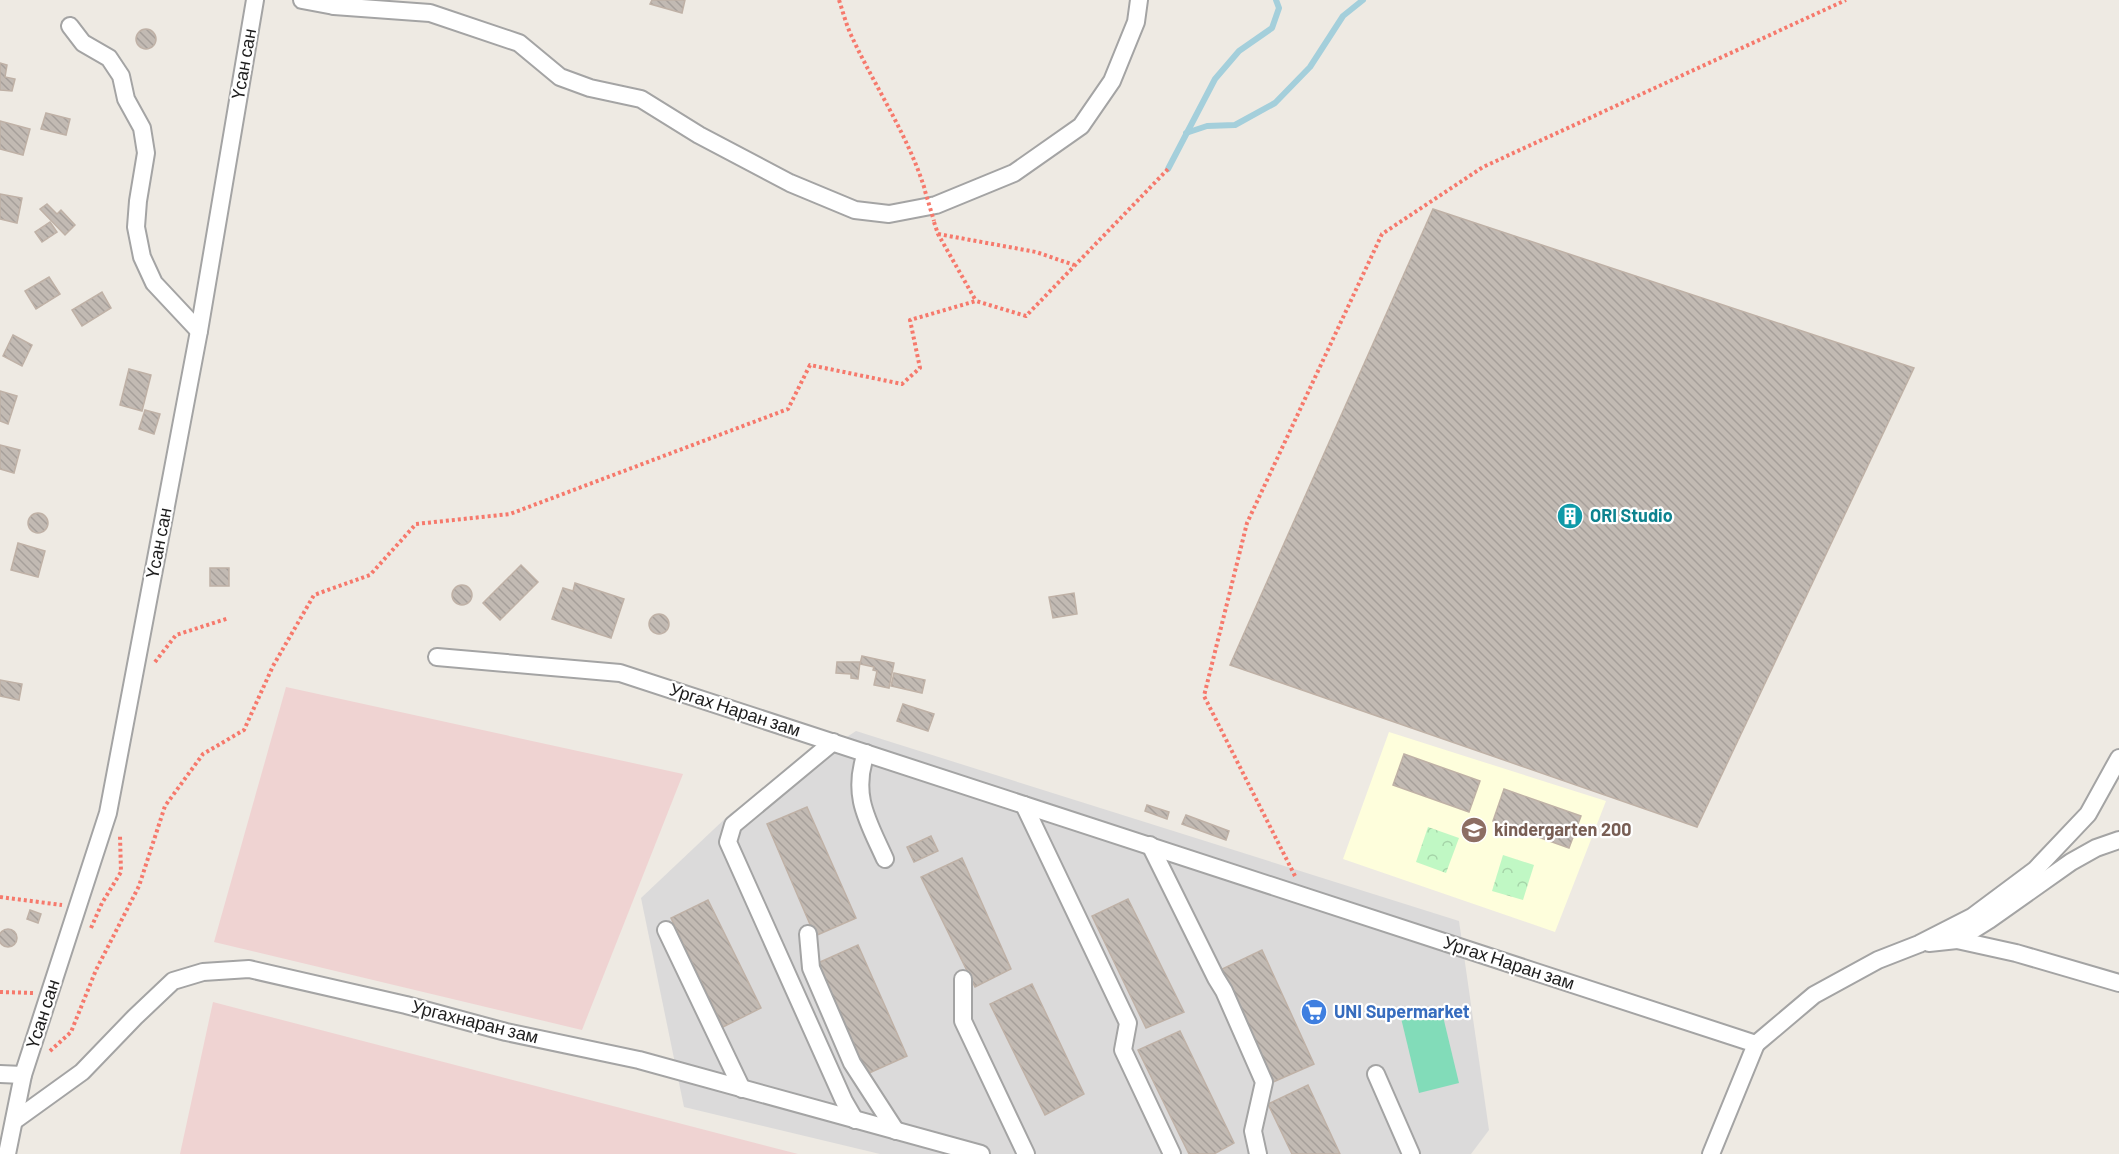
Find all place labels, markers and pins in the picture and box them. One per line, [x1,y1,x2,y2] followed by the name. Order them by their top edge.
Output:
[1555,501,1585,531] building icon: ORI Studio
[1590,504,1673,526] place label: ORI Studio
[1459,815,1489,845] school or university icon: kindergarten 200
[1494,818,1632,840] place label: kindergarten 200
[1299,997,1329,1027] supermarket icon: UNI Supermarket
[1334,1000,1470,1022] place label: UNI Supermarket

